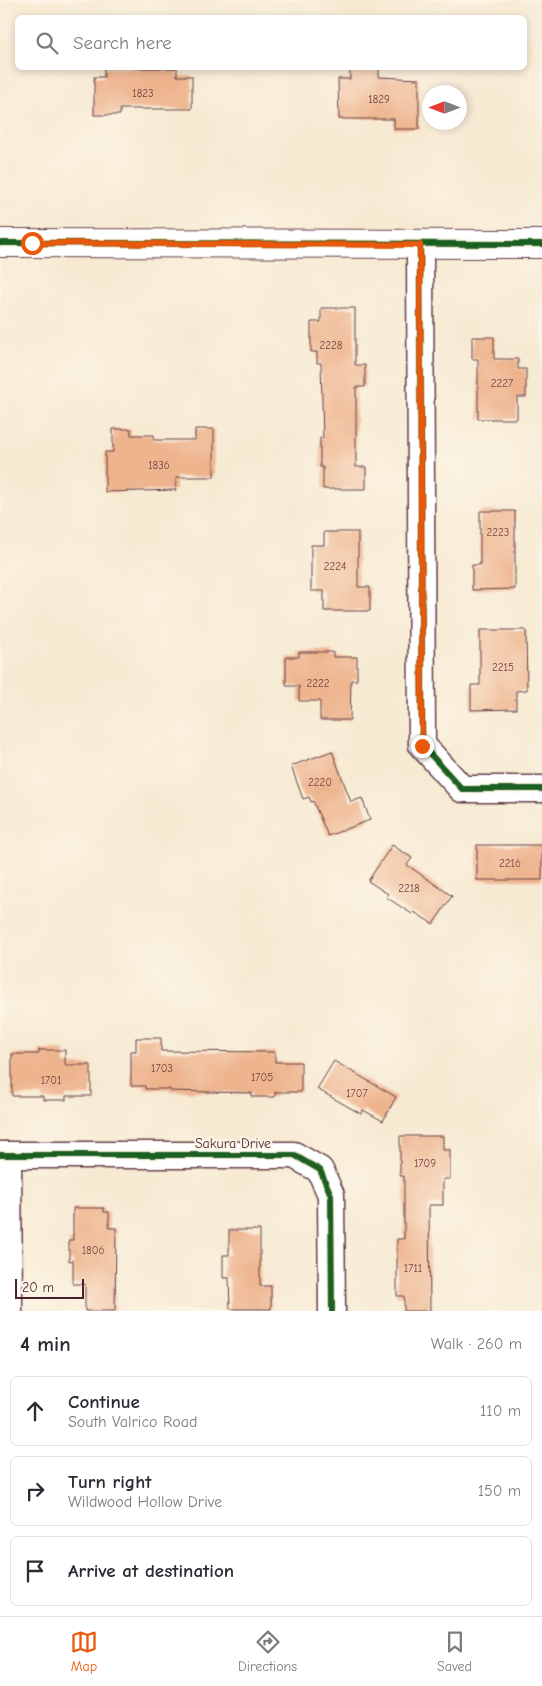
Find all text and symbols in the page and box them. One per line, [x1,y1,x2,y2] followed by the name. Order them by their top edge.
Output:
[15,15,527,70] search box
[33,29,61,57] icon: search
[73,32,172,54] text: Search here
[422,85,467,130] north arrow
[132,87,154,100] house number: 1823
[368,93,390,106] house number: 1829
[21,232,44,255] route start
[320,339,343,352] house number: 2228
[491,377,513,390] house number: 2227
[148,459,170,472] house number: 1836
[487,526,509,539] house number: 2223
[324,560,346,573] house number: 2224
[492,661,514,674] house number: 2215
[306,677,330,690] house number: 2222
[411,735,434,758] route end
[308,776,332,789] house number: 2220
[499,857,521,870] house number: 2216
[398,882,420,895] house number: 2218
[151,1062,173,1075] house number: 1703
[251,1071,273,1084] house number: 1705
[41,1074,61,1087] house number: 1701
[346,1087,368,1100] house number: 1707
[195,1135,271,1152] street label: Sakura Drive
[414,1157,436,1170] house number: 1709
[82,1244,104,1257] house number: 1806
[404,1262,422,1275] house number: 1711
[15,1276,84,1299] scale bar
[22,1279,54,1296] text: 20 m
[20,1332,71,1356] text: 4 min
[431,1335,522,1353] text: Walk · 260 m
[68,1391,140,1413] text: Continue
[21,1397,49,1425] icon: ahead
[480,1402,521,1420] text: 110 m
[68,1413,197,1431] text: South Valrico Road
[68,1471,152,1493] text: Turn right
[21,1477,49,1505] icon: right
[478,1482,521,1500] text: 150 m
[68,1493,222,1511] text: Wildwood Hollow Drive
[21,1557,49,1585] icon: arrive
[68,1560,234,1582] text: Arrive at destination
[70,1628,98,1675] tab: Map
[238,1628,297,1675] tab: Directions
[437,1628,472,1675] tab: Saved

